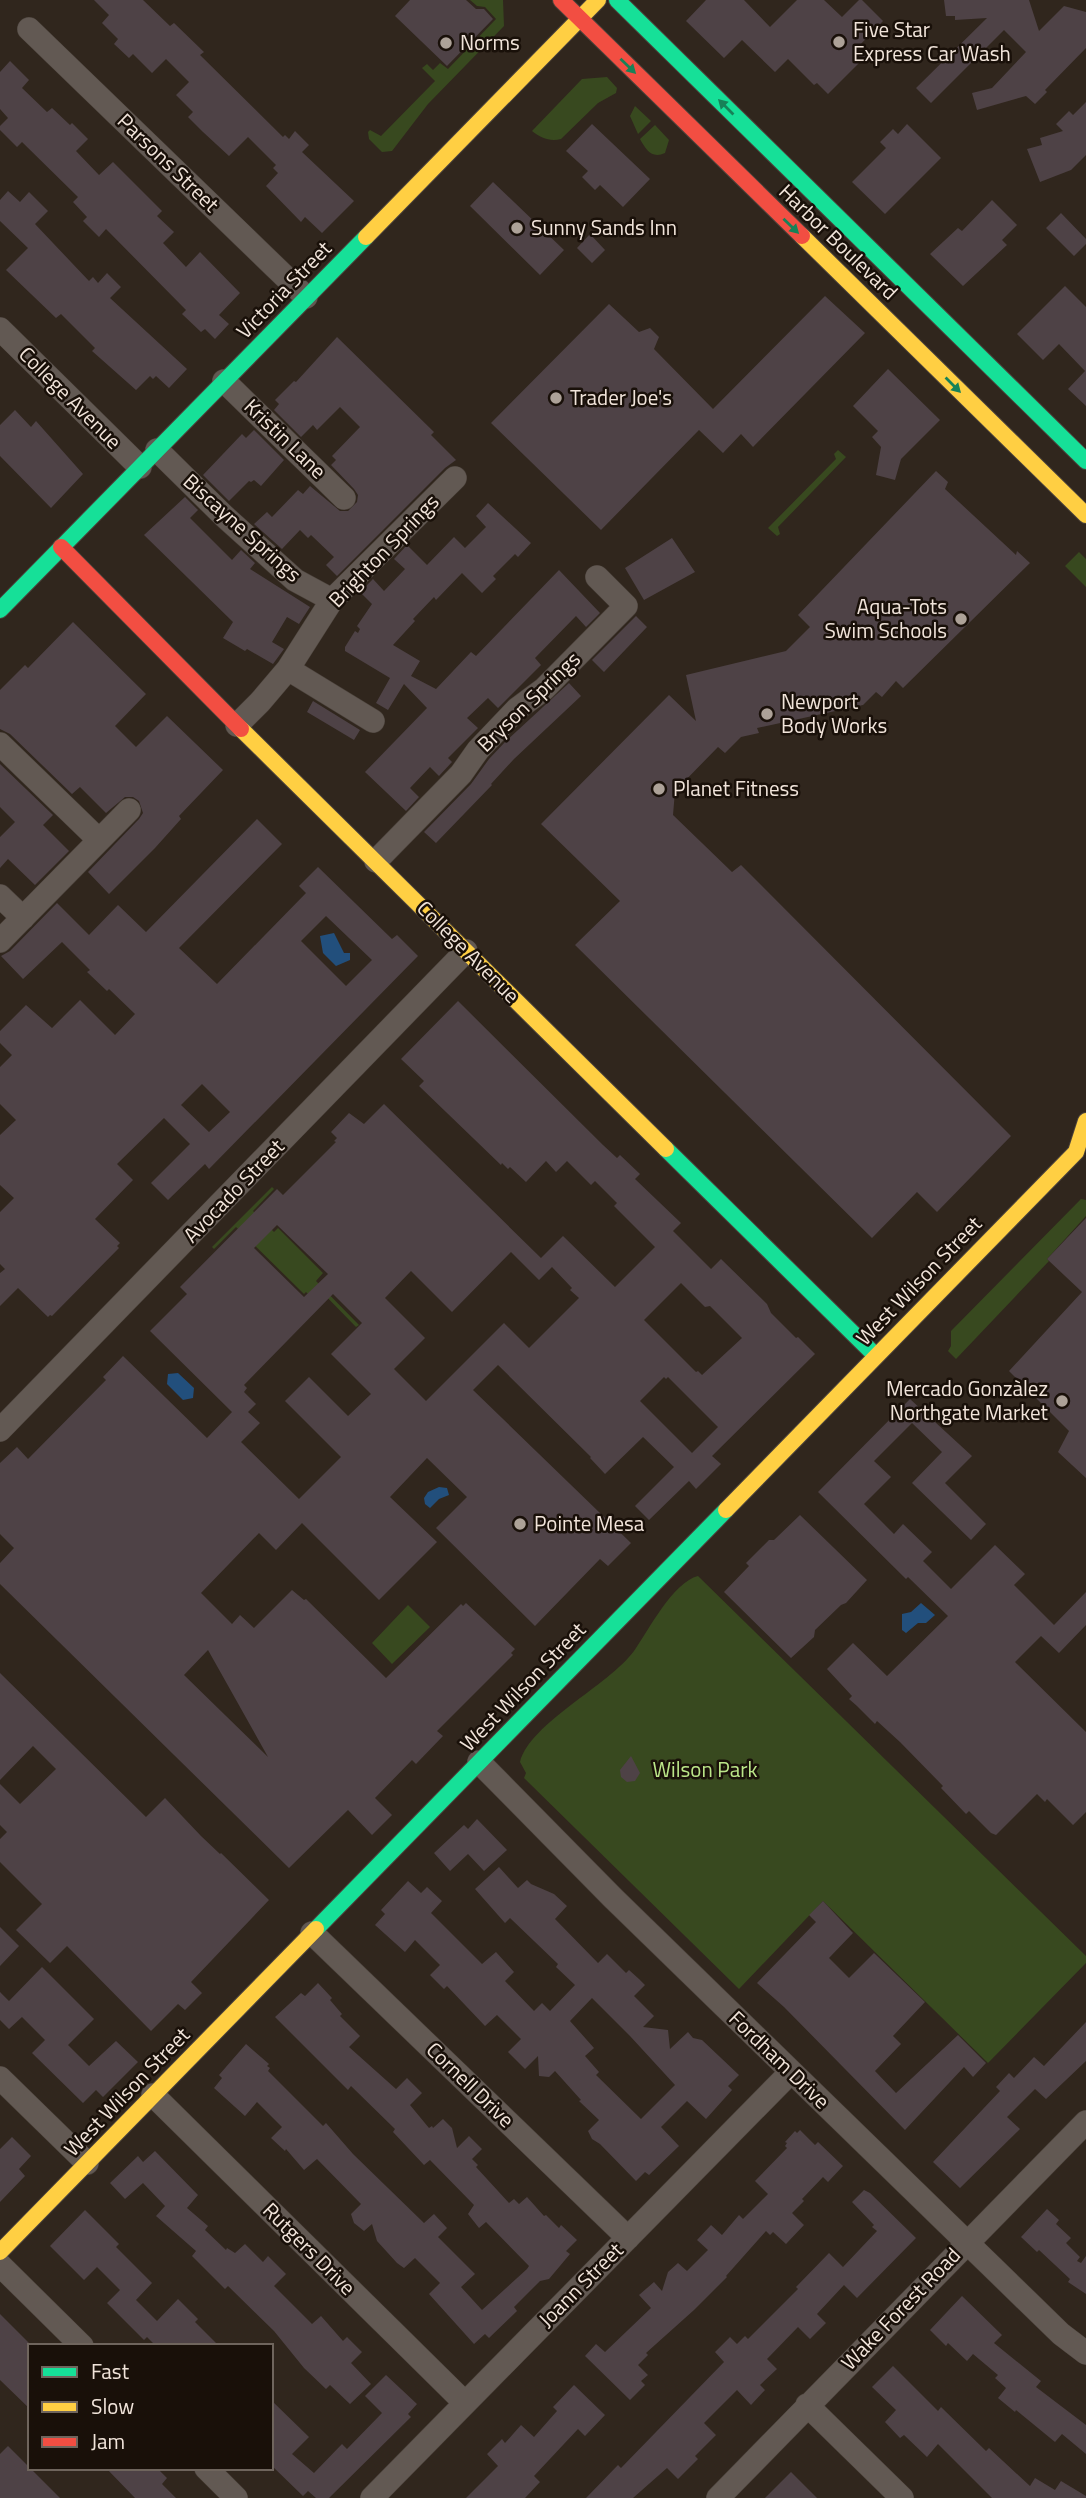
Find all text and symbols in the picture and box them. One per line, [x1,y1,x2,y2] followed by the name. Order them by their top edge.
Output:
[853,13,1011,69] place label: Five Star Express Car Wash
[460,26,520,58] place label: Norms
[831,34,847,50] marker: Five Star Express Car Wash
[438,35,454,51] marker: Norms
[620,58,637,75] one-way arrow
[717,98,734,115] one-way arrow
[111,105,227,220] street label: Parsons Street
[772,176,906,307] street label: Harbor Boulevard
[531,211,677,243] place label: Sunny Sands Inn
[782,217,799,233] one-way arrow
[509,220,525,236] marker: Sunny Sands Inn
[228,233,339,346] street label: Victoria Street
[12,338,130,456] street label: College Avenue
[945,376,962,393] one-way arrow
[570,381,672,413] place label: Trader Joe's
[548,390,564,406] marker: Trader Joe's
[237,391,334,486] street label: Kristin Lane
[176,465,309,589] street label: Biscayne Springs
[321,486,446,614] street label: Brighton Springs
[824,590,947,646] place label: Aqua-Tots Swim Schools
[953,611,969,627] marker: Aqua-Tots Swim Schools
[469,644,587,759] street label: Bryson Springs
[781,685,887,741] place label: Newport Body Works
[759,706,775,722] marker: Newport Body Works
[673,772,799,804] place label: Planet Fitness
[651,781,667,797] marker: Planet Fitness
[410,892,528,1010] street label: College Avenue
[175,1131,292,1250] street label: Avocado Street
[848,1208,989,1352] street label: West Wilson Street
[886,1372,1049,1428] place label: Mercado Gonzàlez Northgate Market
[1054,1393,1070,1409] marker: Mercado Gonzàlez Northgate Market
[534,1507,645,1539] place label: Pointe Mesa
[512,1516,528,1532] marker: Pointe Mesa
[452,1614,593,1758] street label: West Wilson Street
[653,1753,758,1785] park label: Wilson Park
[722,2003,837,2116] street label: Fordham Drive
[56,2019,197,2163] street label: West Wilson Street
[419,2034,522,2135] street label: Cornell Drive
[256,2194,364,2302] street label: Rutgers Drive
[530,2234,631,2334] street label: Joann Street
[833,2239,968,2377] street label: Wake Forest Road
[28,2344,273,2470] legend
[91,2355,130,2387] text: Fast
[91,2390,134,2422] text: Slow
[91,2425,125,2457] text: Jam

